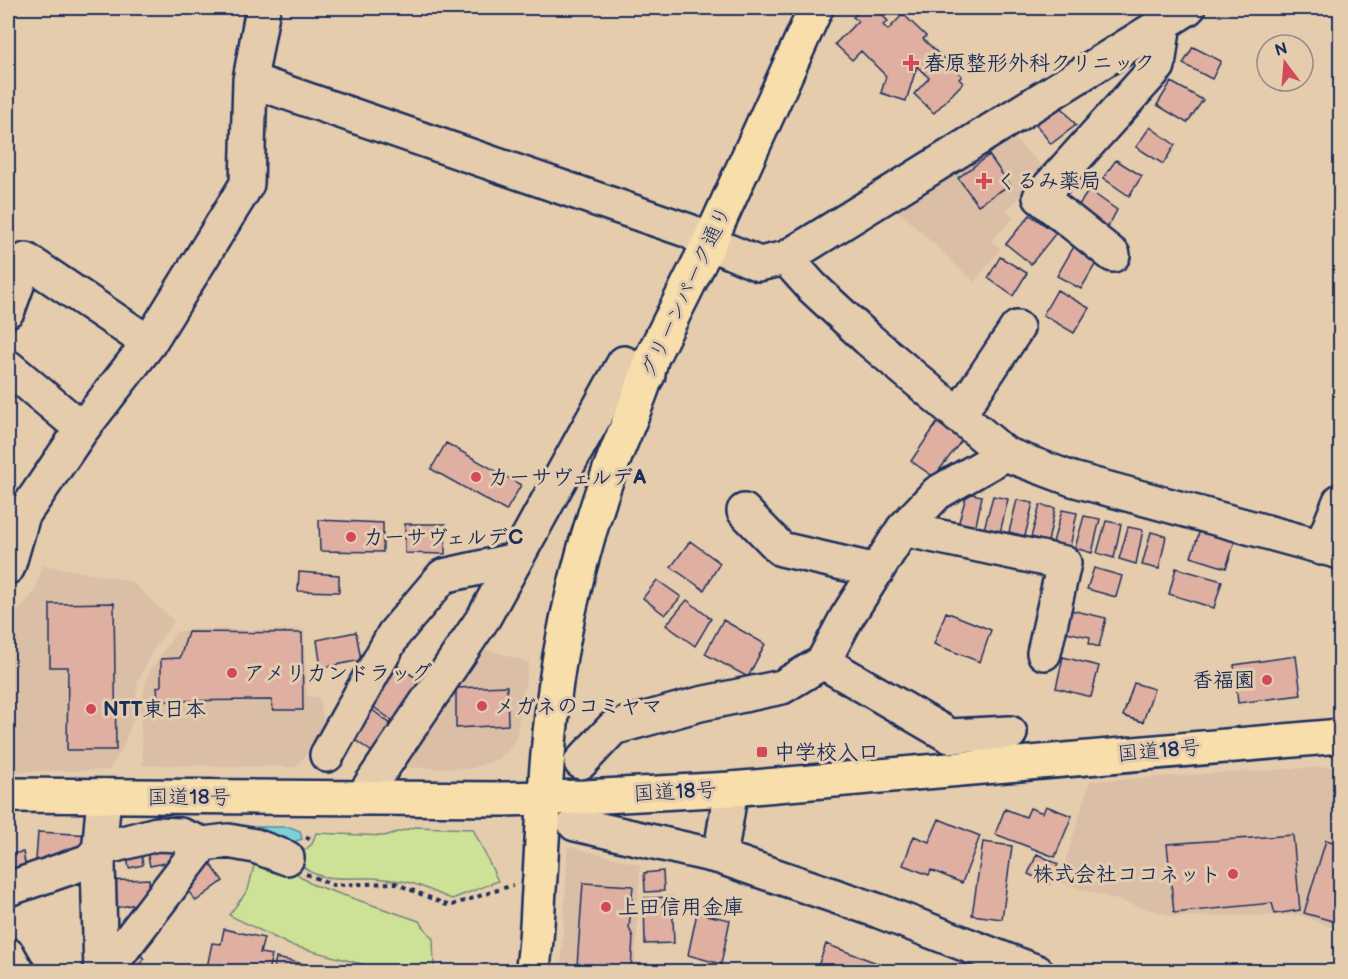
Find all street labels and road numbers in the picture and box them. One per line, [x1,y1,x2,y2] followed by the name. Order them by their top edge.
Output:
[635,202,737,382] street label: グリーンパーク通り
[1116,735,1202,767] street label: 国道18号
[633,777,717,807] street label: 国道18号
[147,785,231,810] street label: 国道18号

